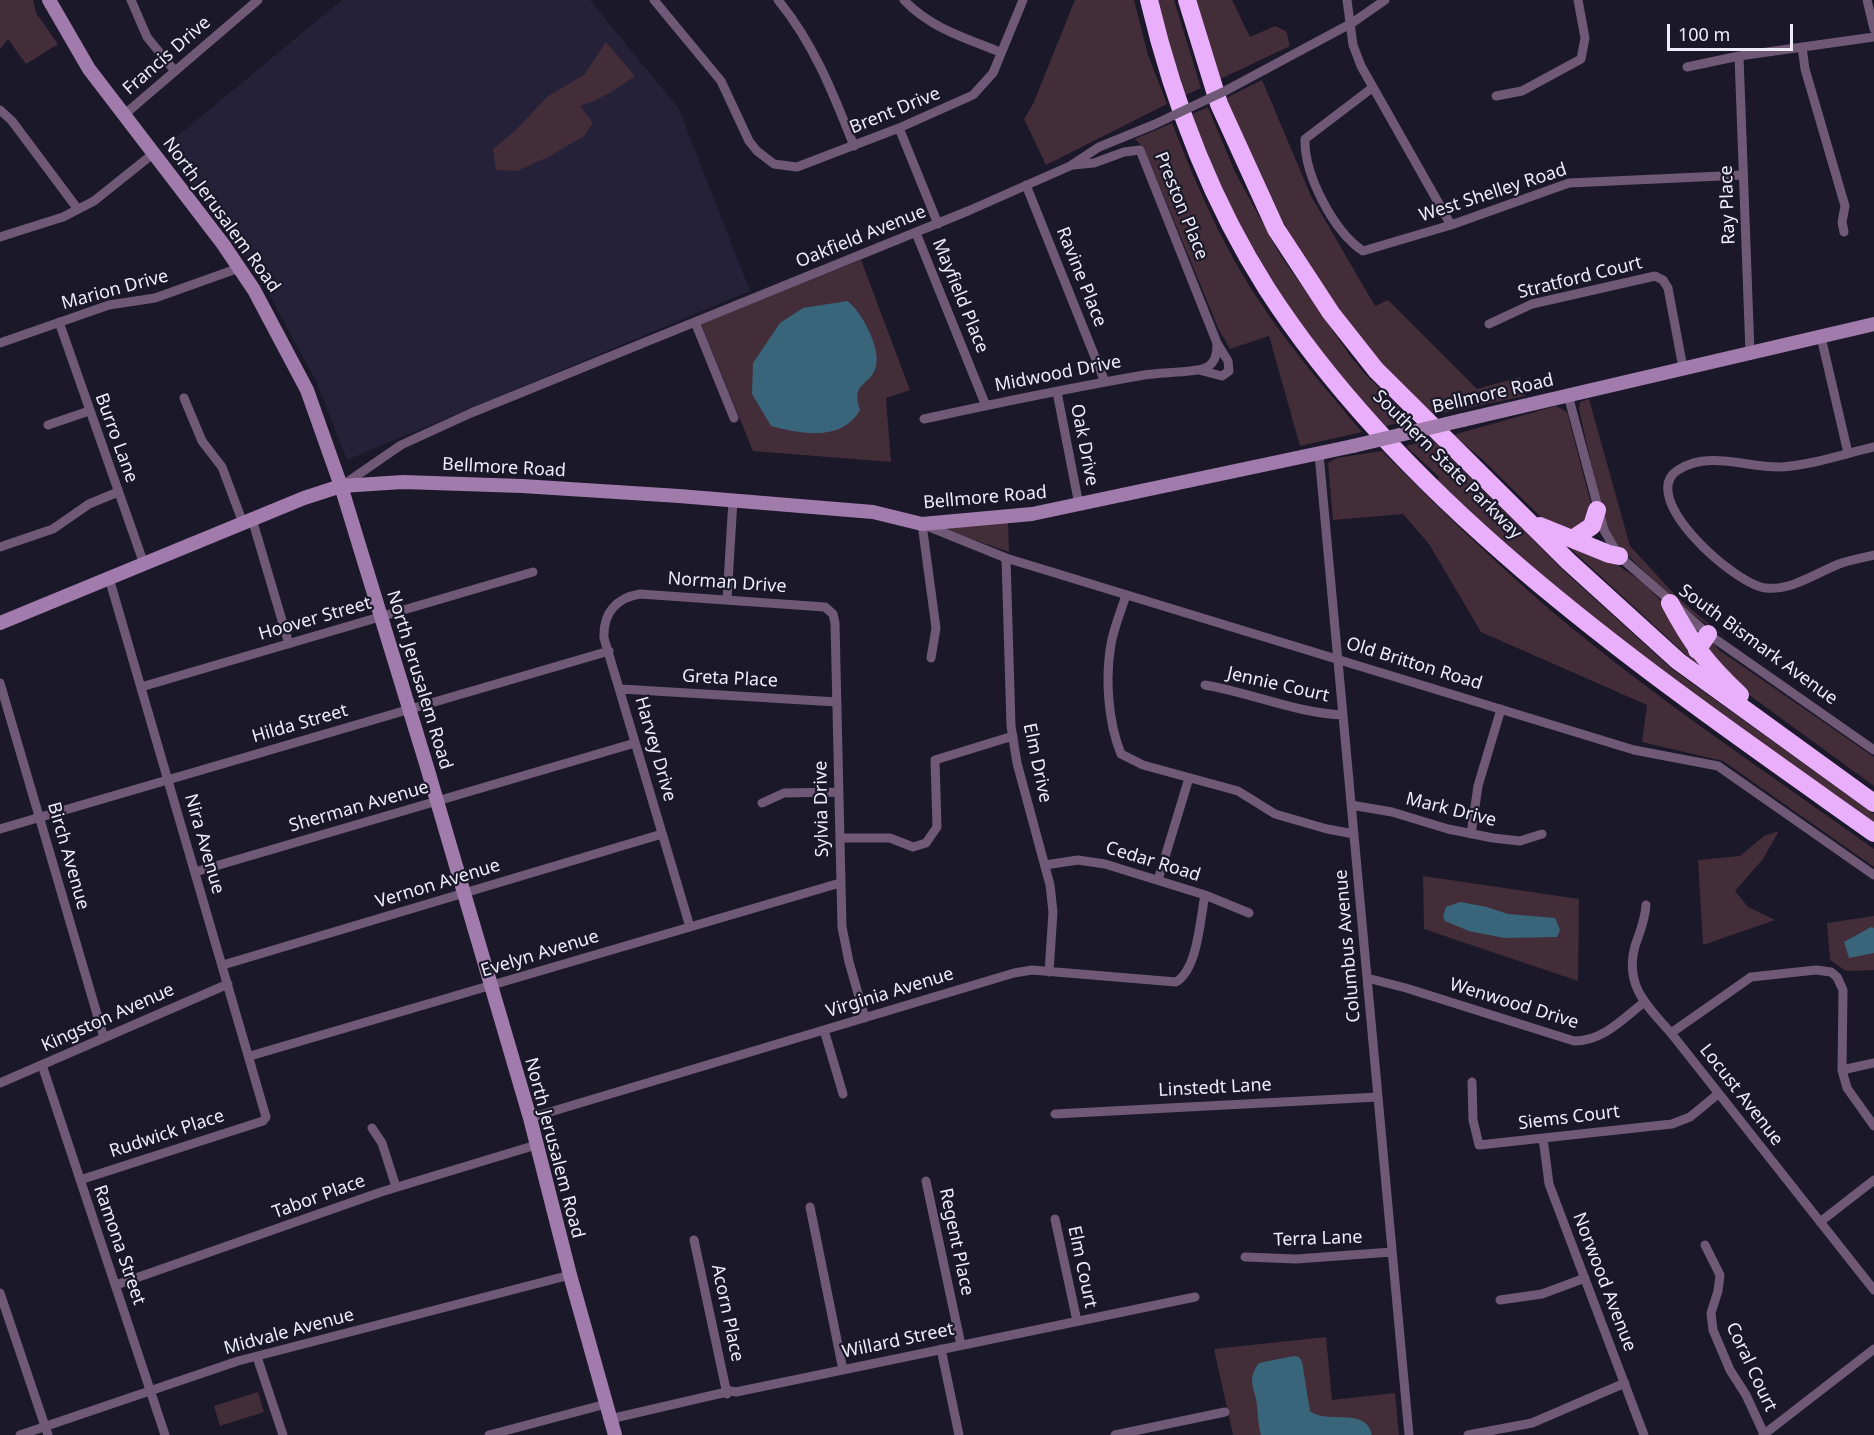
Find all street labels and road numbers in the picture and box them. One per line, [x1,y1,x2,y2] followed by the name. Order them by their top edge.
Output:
[119,12,215,100] street label: Francis Drive
[847,83,943,139] street label: Brent Drive
[158,133,284,297] street label: North Jerusalem Road
[1150,149,1212,263] street label: Preston Place
[1417,159,1569,227] street label: West Shelley Road
[1716,165,1740,245] street label: Ray Place
[793,201,929,273] street label: Oakfield Avenue
[1051,224,1111,330] street label: Ravine Place
[927,236,993,356] street label: Mayfield Place
[1516,252,1644,304] street label: Stratford Court
[59,265,171,315] street label: Marion Drive
[993,351,1123,397] street label: Midwood Drive
[1430,370,1556,418] street label: Bellmore Road
[1368,386,1526,544] street label: Southern State Parkway
[90,390,142,486] street label: Burro Lane
[1065,402,1103,488] street label: Oak Drive
[442,454,566,482] street label: Bellmore Road
[922,482,1048,514] street label: Bellmore Road
[667,568,787,598] street label: Norman Drive
[1674,580,1842,710] street label: South Bismark Avenue
[381,588,457,772] street label: North Jerusalem Road
[256,593,374,645] street label: Hoover Street
[1343,633,1485,695] street label: Old Britton Road
[1225,663,1331,707] street label: Jennie Court
[681,666,779,692] street label: Greta Place
[630,694,680,804] street label: Harvey Drive
[250,700,350,748] street label: Hilda Street
[1018,721,1056,805] street label: Elm Drive
[810,760,834,858] street label: Sylvia Drive
[287,777,431,837] street label: Sherman Avenue
[1403,788,1499,832] street label: Mark Drive
[179,791,229,897] street label: Nira Avenue
[42,800,94,912] street label: Birch Avenue
[1103,837,1203,887] street label: Cedar Road
[373,855,503,913] street label: Vernon Avenue
[1331,869,1365,1023] street label: Columbus Avenue
[478,926,602,982] street label: Evelyn Avenue
[824,963,956,1023] street label: Virginia Avenue
[1447,974,1581,1034] street label: Wenwood Drive
[38,979,178,1057] street label: Kingston Avenue
[1695,1040,1787,1150] street label: Locust Avenue
[519,1055,589,1241] street label: North Jerusalem Road
[1158,1074,1272,1102] street label: Linstedt Lane
[1517,1101,1621,1135] street label: Siems Court
[107,1105,227,1163] street label: Rudwick Place
[270,1170,368,1224] street label: Tabor Place
[88,1182,150,1308] street label: Ramona Street
[934,1186,978,1298] street label: Regent Place
[1568,1210,1640,1354] street label: Norwood Avenue
[1063,1224,1101,1310] street label: Elm Court
[1273,1227,1363,1251] street label: Terra Lane
[706,1262,748,1364] street label: Acorn Place
[222,1304,356,1360] street label: Midvale Avenue
[840,1319,956,1363] street label: Willard Street
[1721,1319,1781,1415] street label: Coral Court

